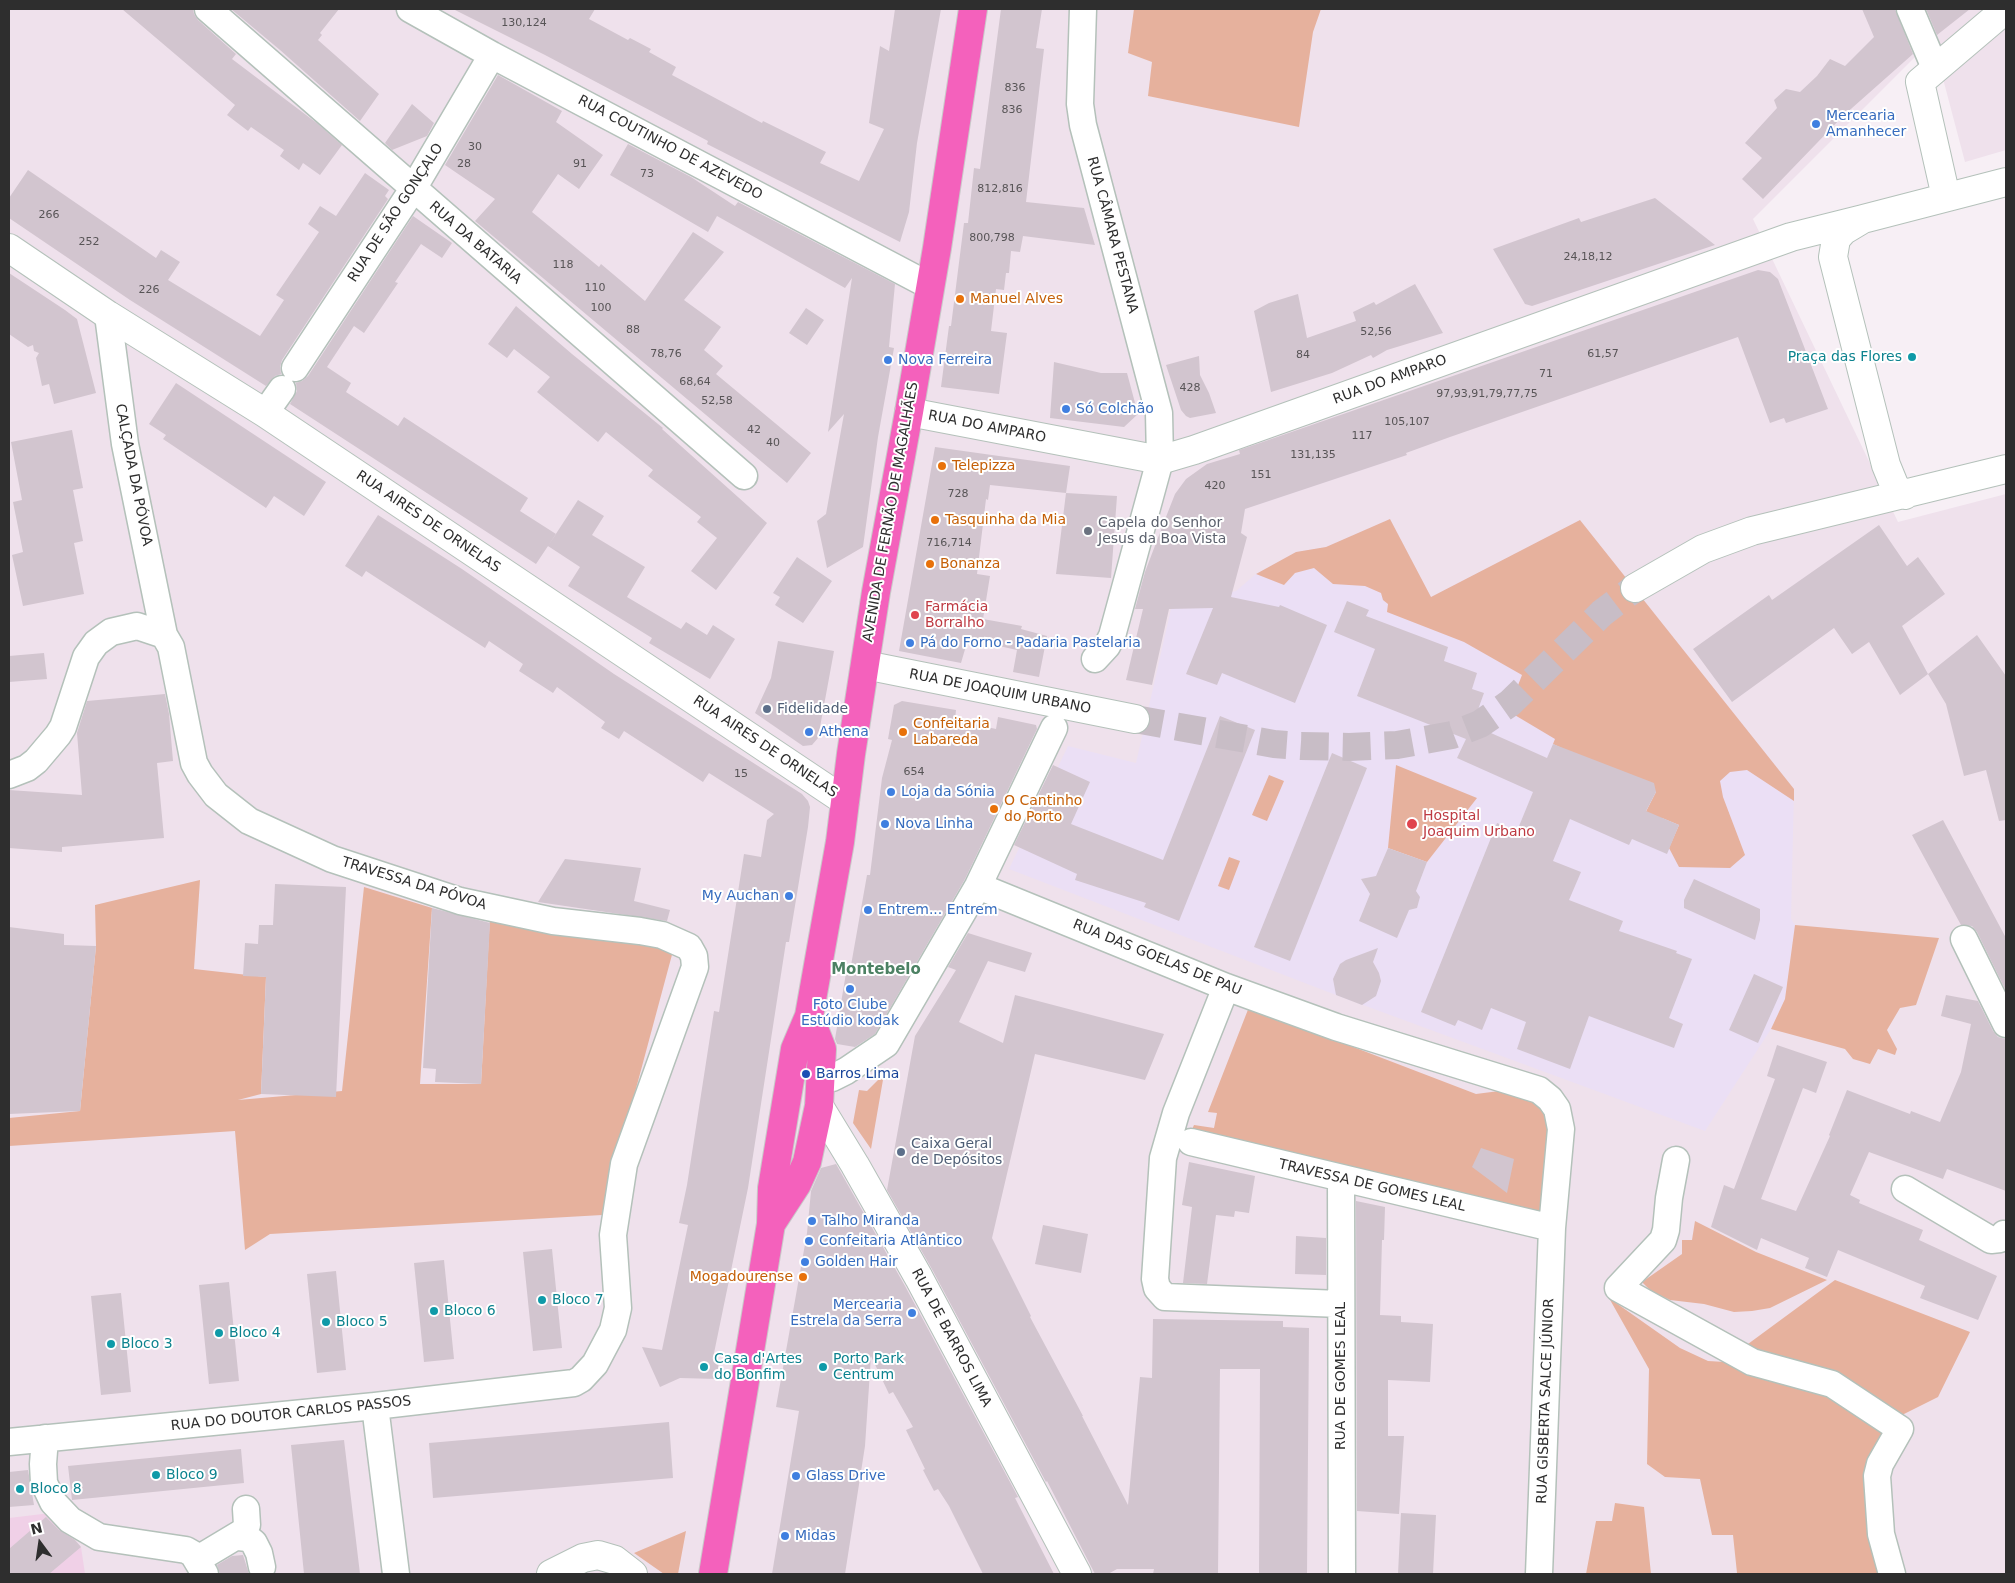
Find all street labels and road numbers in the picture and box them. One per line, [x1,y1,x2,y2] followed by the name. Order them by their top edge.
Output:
[575,92,765,204] street label: RUA COUTINHO DE AZEVEDO
[345,140,447,286] street label: RUA DE SÃO GONÇALO
[1083,155,1141,315] street label: RUA CÂMARA PESTANA
[425,198,525,288] street label: RUA DA BATARIA
[1331,352,1449,408] street label: RUA DO AMPARO
[860,381,922,643] street label: AVENIDA DE FERNÃO DE MAGALHÃES
[111,402,155,548] street label: CALÇADA DA PÓVOA
[927,407,1047,447] street label: RUA DO AMPARO
[353,467,503,577] street label: RUA AIRES DE ORNELAS
[908,666,1092,718] street label: RUA DE JOAQUIM URBANO
[690,692,840,802] street label: RUA AIRES DE ORNELAS
[340,854,488,914] street label: TRAVESSA DA PÓVOA
[1070,916,1244,1000] street label: RUA DAS GOELAS DE PAU
[1277,1156,1467,1216] street label: TRAVESSA DE GOMES LEAL
[907,1266,995,1410] street label: RUA DE BARROS LIMA
[1534,1298,1558,1504] street label: RUA GISBERTA SALCE JÚNIOR
[1333,1302,1349,1450] street label: RUA DE GOMES LEAL
[170,1393,412,1435] street label: RUA DO DOUTOR CARLOS PASSOS

